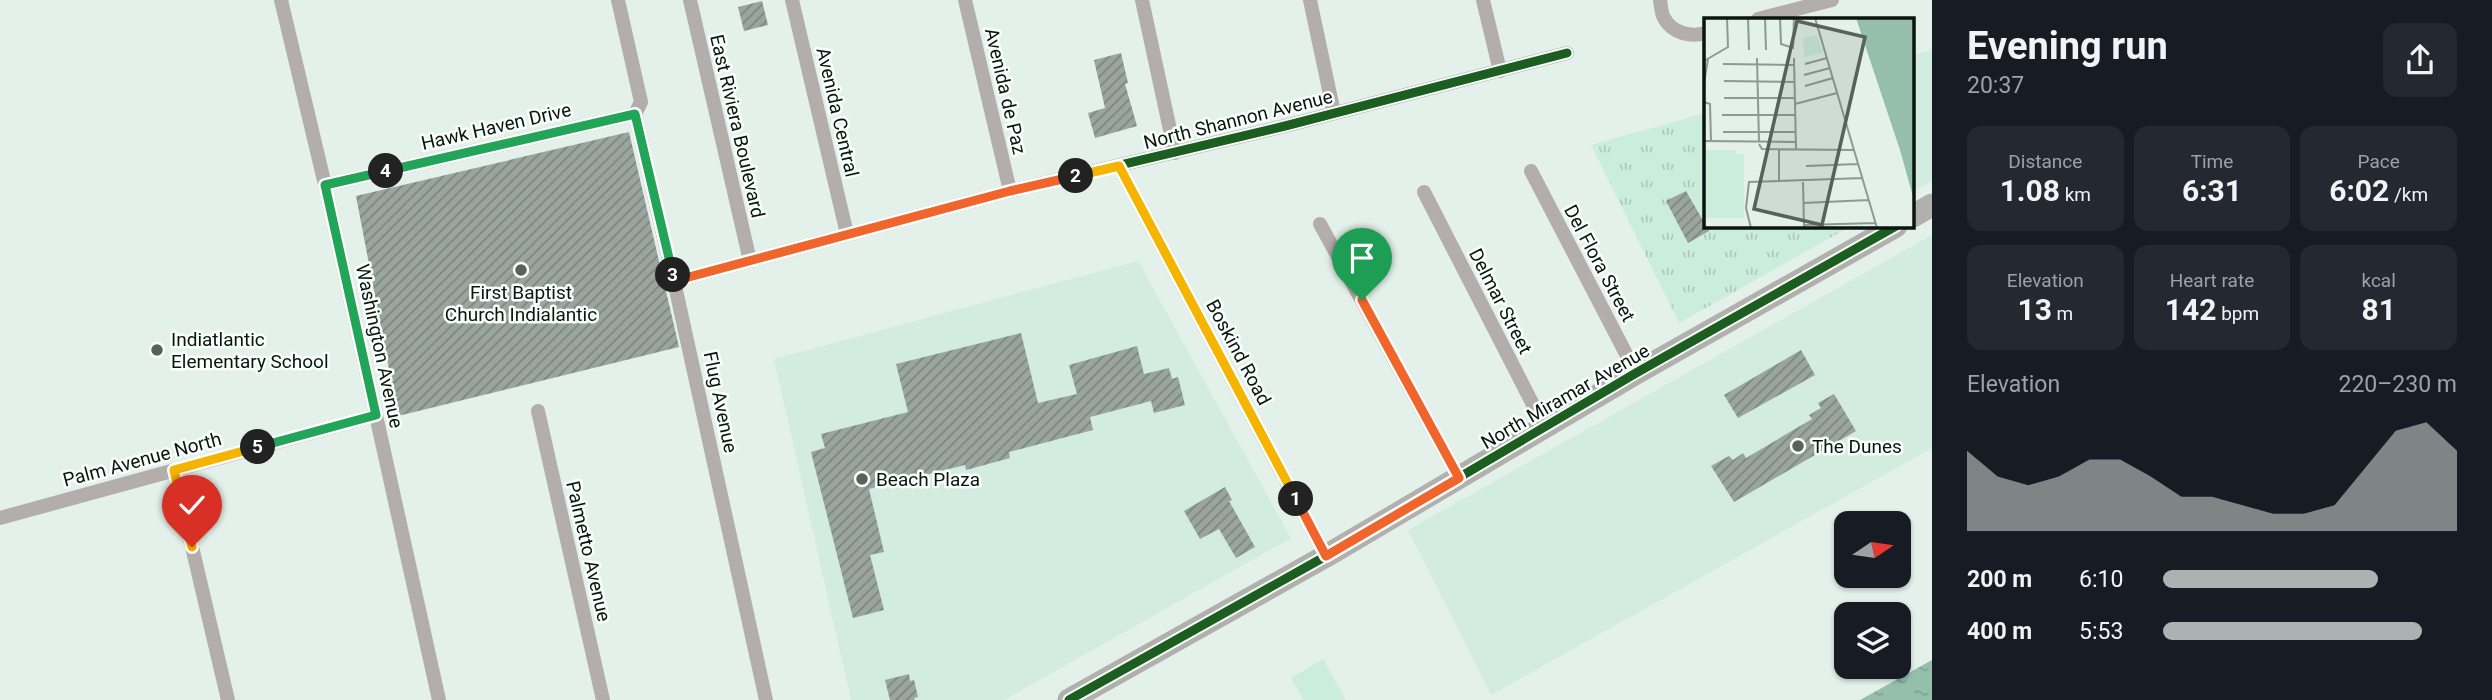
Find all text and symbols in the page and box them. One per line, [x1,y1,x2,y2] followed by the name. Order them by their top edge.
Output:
[1704,18,1914,228] inset map
[2383,23,2457,97] button: share
[1967,24,2168,68] text: Evening run
[980,26,1031,157] street label: Avenida de Paz
[705,32,770,220] street label: East Riviera Boulevard
[811,45,864,179] street label: Avenida Central
[1967,72,2024,99] text: 20:37
[1141,85,1335,154] street label: North Shannon Avenue
[419,98,573,155] street label: Hawk Haven Drive
[2008,150,2082,173] text: Distance
[2191,150,2233,173] text: Time
[2358,150,2400,173] text: Pace
[368,154,404,188] pin: 4
[1058,158,1094,194] pin: 2
[380,159,391,182] text: 4
[1070,164,1081,187] text: 2
[2000,173,2060,208] text: 1.08
[2182,173,2242,208] text: 6:31
[2329,173,2389,208] text: 6:02
[2060,183,2091,206] text: km
[2389,183,2428,206] text: /km
[1559,201,1640,326] street label: Del Flora Street
[1332,228,1392,300] pin
[1343,239,1381,277] icon: arrive
[1464,245,1537,358] street label: Delmar Street
[656,258,690,292] pin: 3
[351,262,408,430] street label: Washington Avenue
[513,262,529,278] marker: First Baptist Church Indialantic
[667,263,678,286] text: 3
[2007,269,2084,292] text: Elevation
[2170,269,2254,292] text: Heart rate
[2361,269,2396,292] text: kcal
[445,281,597,326] place label: First Baptist Church Indialantic
[2017,292,2052,327] text: 13
[2165,292,2216,327] text: 142
[2361,292,2396,327] text: 81
[1201,296,1276,409] street label: Boskind Road
[2052,302,2073,325] text: m
[2216,302,2259,325] text: bpm
[171,328,329,373] place label: Indiatlantic Elementary School
[1477,339,1654,454] street label: North Miramar Avenue
[149,342,165,358] marker: Indiatlantic Elementary School
[699,349,742,455] street label: Flug Avenue
[1967,371,2060,398] text: Elevation
[2338,371,2457,398] text: 220–230 m
[60,427,224,492] street label: Palm Avenue North
[240,430,276,464] pin: 5
[252,435,263,458] text: 5
[1812,435,1902,458] place label: The Dunes
[1790,438,1806,454] marker: The Dunes
[876,468,980,491] place label: Beach Plaza
[854,471,870,487] marker: Beach Plaza
[162,475,222,547] pin
[561,479,616,624] street label: Palmetto Avenue
[1278,482,1314,516] pin: 1
[173,486,211,524] icon: check
[1290,487,1301,510] text: 1
[1834,511,1911,588] north arrow
[1834,511,1911,679] map controls
[1967,566,2032,593] text: 200 m
[2079,566,2123,593] text: 6:10
[1834,602,1911,679] button: layers
[1967,618,2032,645] text: 400 m
[2079,618,2123,645] text: 5:53

